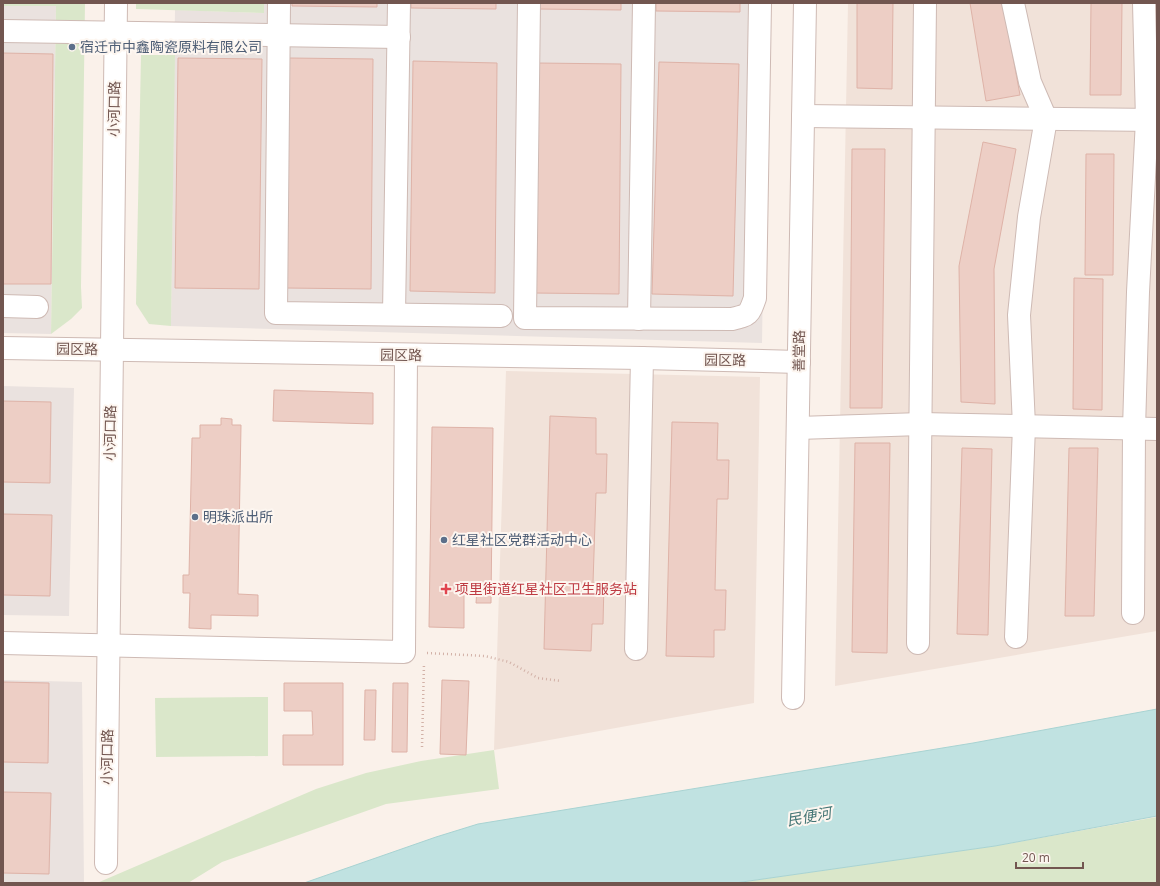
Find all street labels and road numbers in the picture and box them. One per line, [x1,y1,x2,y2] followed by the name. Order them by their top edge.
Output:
[104,81,123,137] street label: 小河口路
[789,330,808,372] street label: 善堂路
[56,339,98,358] street label: 园区路
[380,345,422,364] street label: 园区路
[704,350,746,369] street label: 园区路
[100,405,119,461] street label: 小河口路
[97,729,116,785] street label: 小河口路

